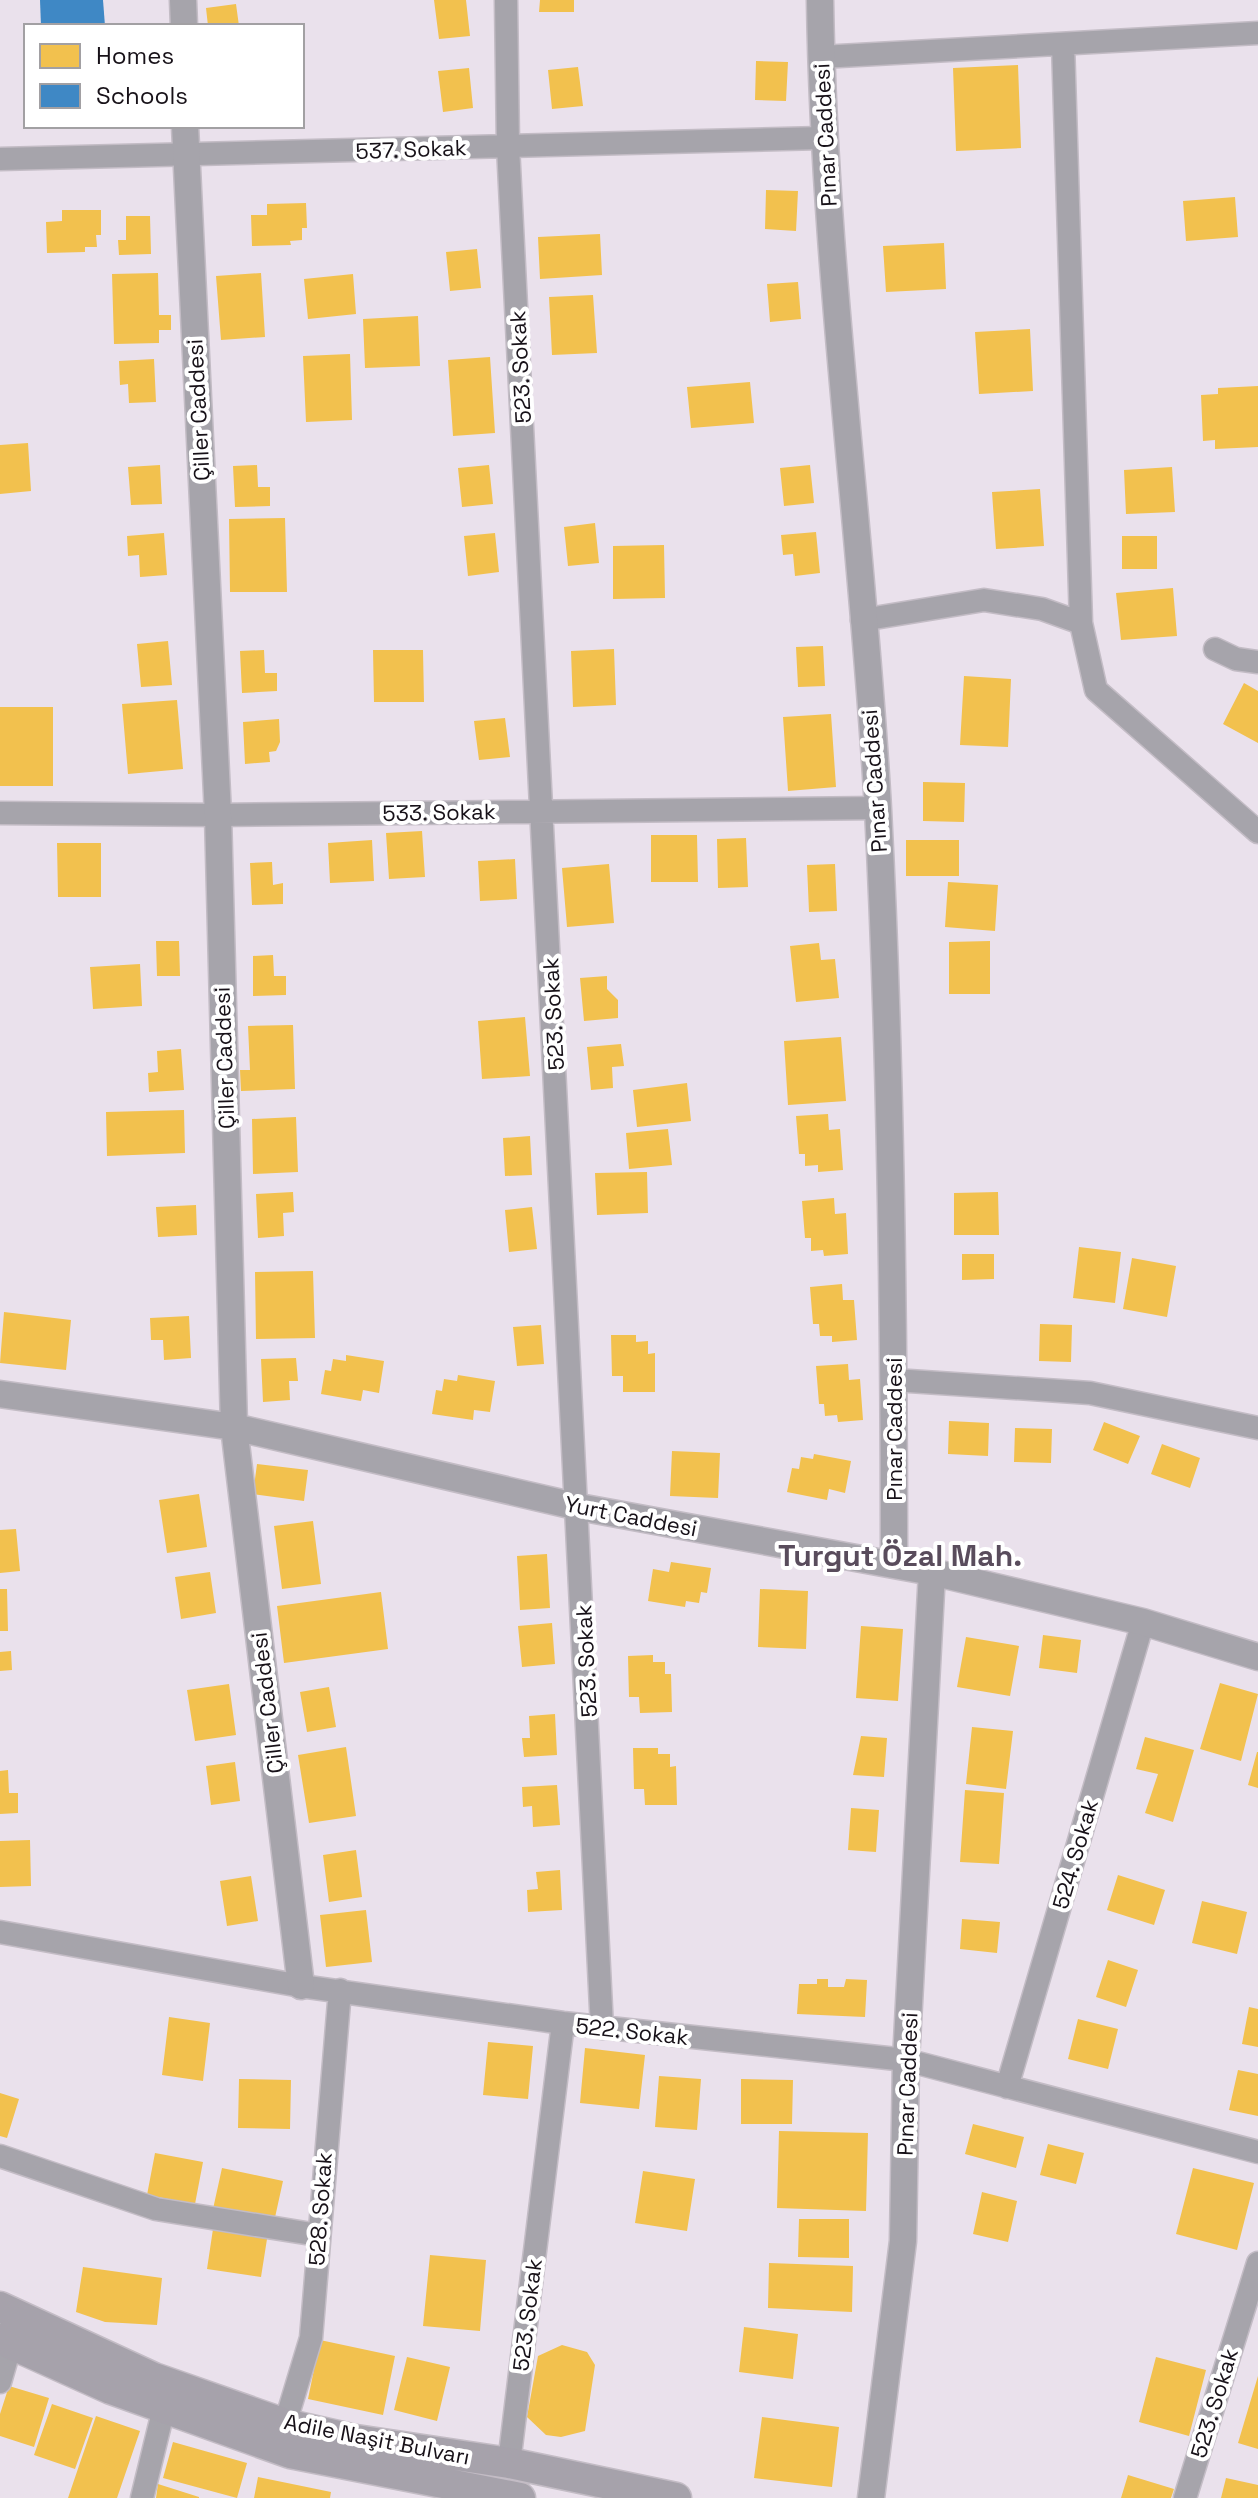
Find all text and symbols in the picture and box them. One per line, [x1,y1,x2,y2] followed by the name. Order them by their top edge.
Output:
[24,24,304,128] legend
[96,40,174,71] text: Homes
[807,63,843,207] street label: Pınar Caddesi
[96,80,188,111] text: Schools
[355,133,467,165] street label: 537. Sokak
[503,310,537,424] street label: 523. Sokak
[180,338,216,482] street label: Çiller Caddesi
[855,708,893,854] street label: Pınar Caddesi
[382,797,496,827] street label: 533. Sokak
[536,957,570,1071] street label: 523. Sokak
[208,987,240,1129] street label: Çiller Caddesi
[880,1357,908,1501] street label: Pınar Caddesi
[562,1489,700,1543] street label: Yurt Caddesi
[778,1536,1022,1575] district label: Turgut Özal Mah.
[569,1604,603,1718] street label: 523. Sokak
[244,1631,290,1775] street label: Çiller Caddesi
[1046,1796,1104,1912] street label: 524. Sokak
[574,2011,690,2051] street label: 522. Sokak
[891,2012,923,2156] street label: Pınar Caddesi
[302,2151,338,2267] street label: 528. Sokak
[506,2257,548,2373] street label: 523. Sokak
[1184,2345,1244,2461] street label: 523. Sokak
[282,2407,472,2471] street label: Adile Naşit Bulvarı

